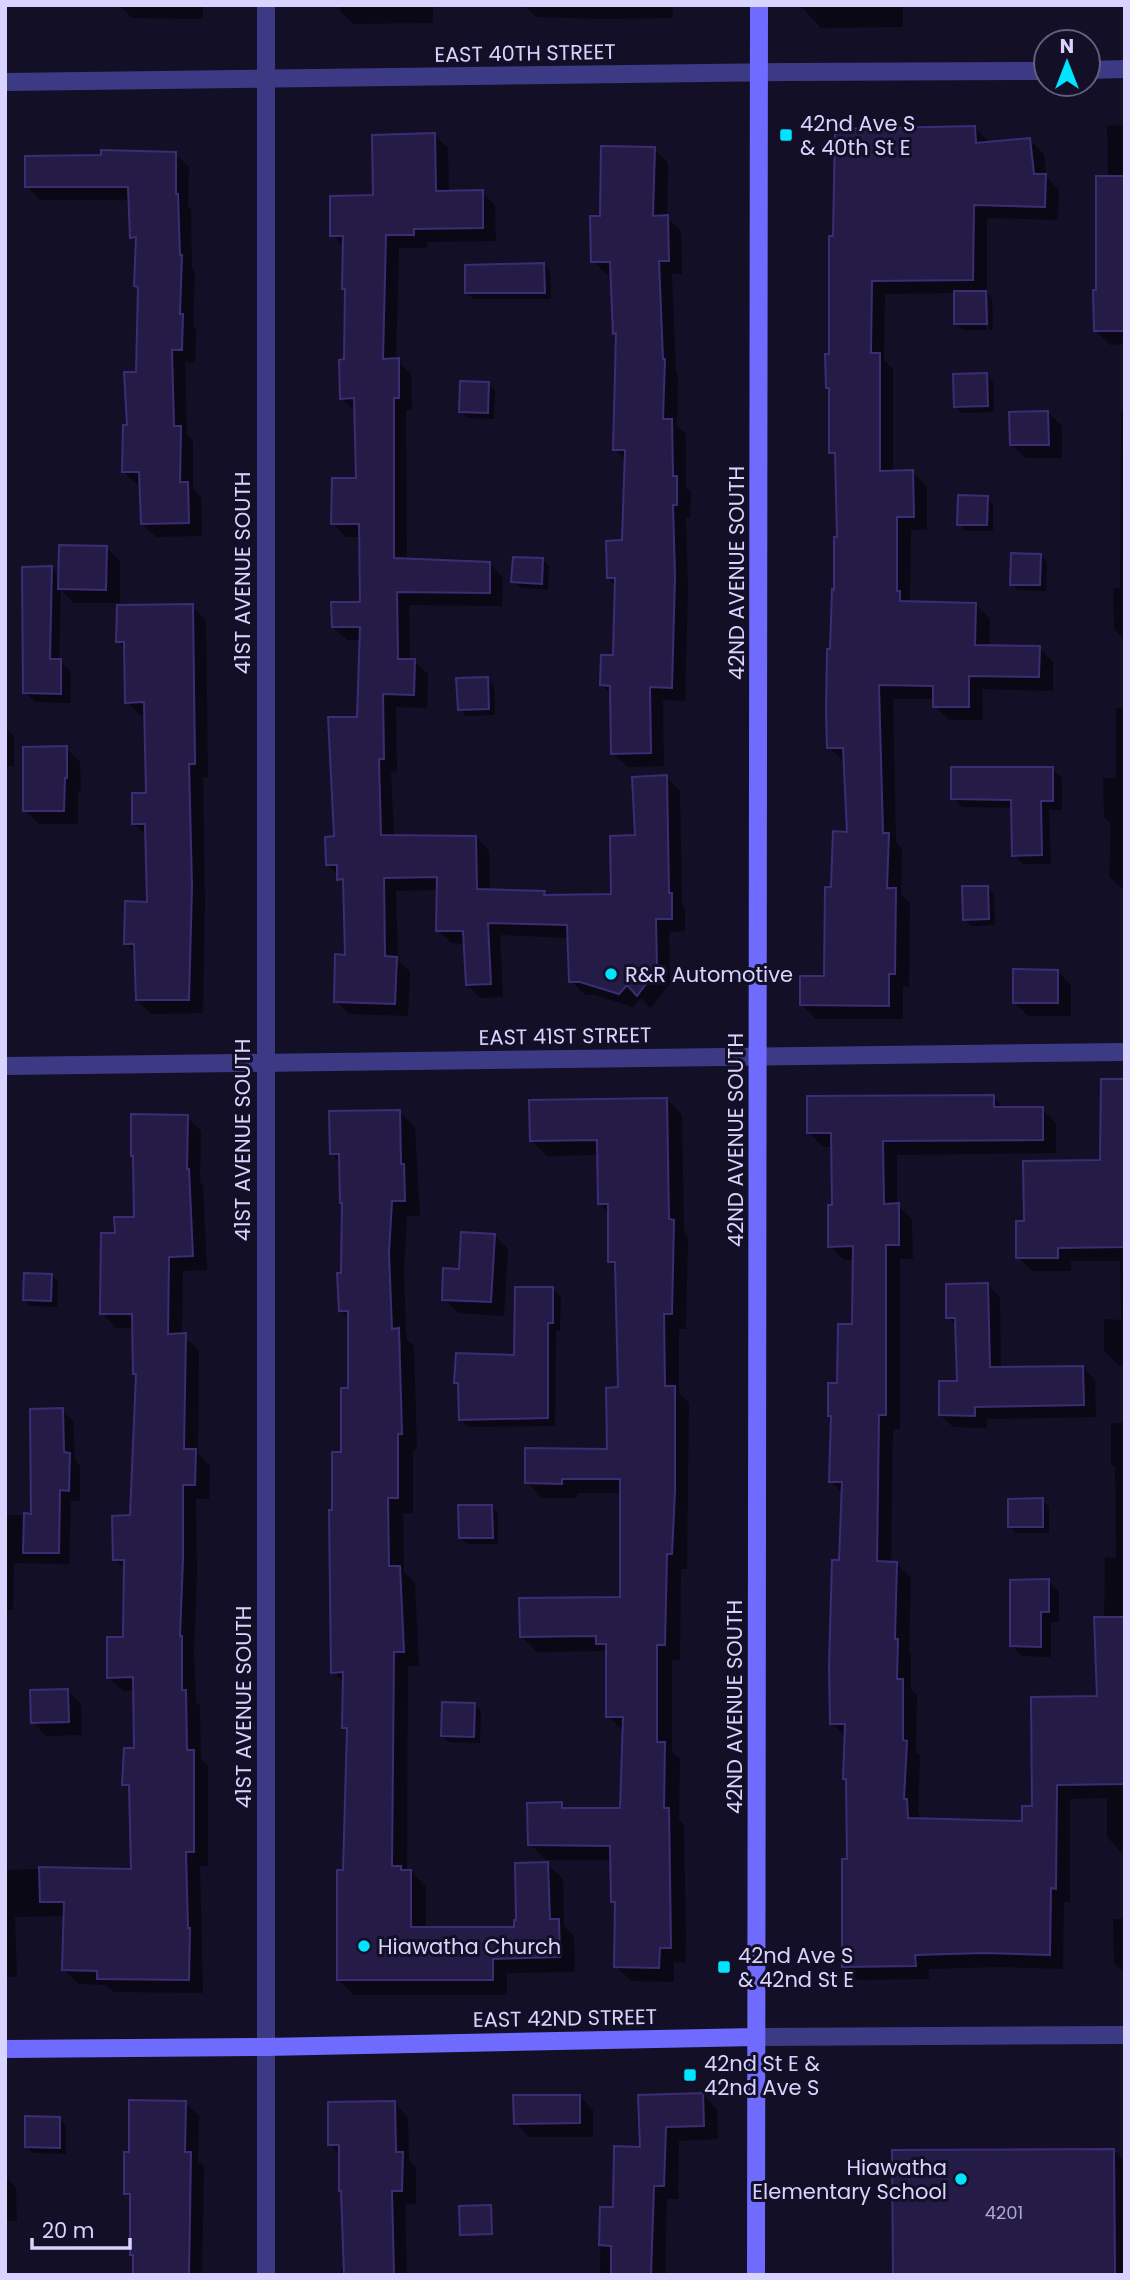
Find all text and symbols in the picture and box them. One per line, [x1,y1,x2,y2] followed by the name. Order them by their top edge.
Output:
[1032,28,1102,98] north arrow
[1060,33,1074,60] text: N
[434,37,616,69] street label: EAST 40TH STREET
[800,109,915,162] place label: 42nd Ave S & 40th St E
[778,127,794,143] marker: 42nd Ave S & 40th St E
[722,466,751,680] street label: 42ND AVENUE SOUTH
[228,472,257,674] street label: 41ST AVENUE SOUTH
[625,960,793,989] place label: R&R Automotive
[603,966,619,982] marker: R&R Automotive
[478,1020,652,1052] street label: EAST 41ST STREET
[721,1033,750,1247] street label: 42ND AVENUE SOUTH
[228,1039,257,1241] street label: 41ST AVENUE SOUTH
[720,1600,749,1814] street label: 42ND AVENUE SOUTH
[229,1606,258,1808] street label: 41ST AVENUE SOUTH
[378,1932,561,1961] place label: Hiawatha Church
[356,1938,372,1954] marker: Hiawatha Church
[738,1941,854,1994] place label: 42nd Ave S & 42nd St E
[716,1959,732,1975] marker: 42nd Ave S & 42nd St E
[473,2002,657,2034] street label: EAST 42ND STREET
[704,2049,820,2102] place label: 42nd St E & 42nd Ave S
[682,2067,698,2083] marker: 42nd St E & 42nd Ave S
[752,2153,947,2206] place label: Hiawatha Elementary School
[953,2171,969,2187] marker: Hiawatha Elementary School
[985,2200,1023,2225] house number: 4201
[32,2206,130,2250] scale bar
[42,2216,95,2245] text: 20 m

